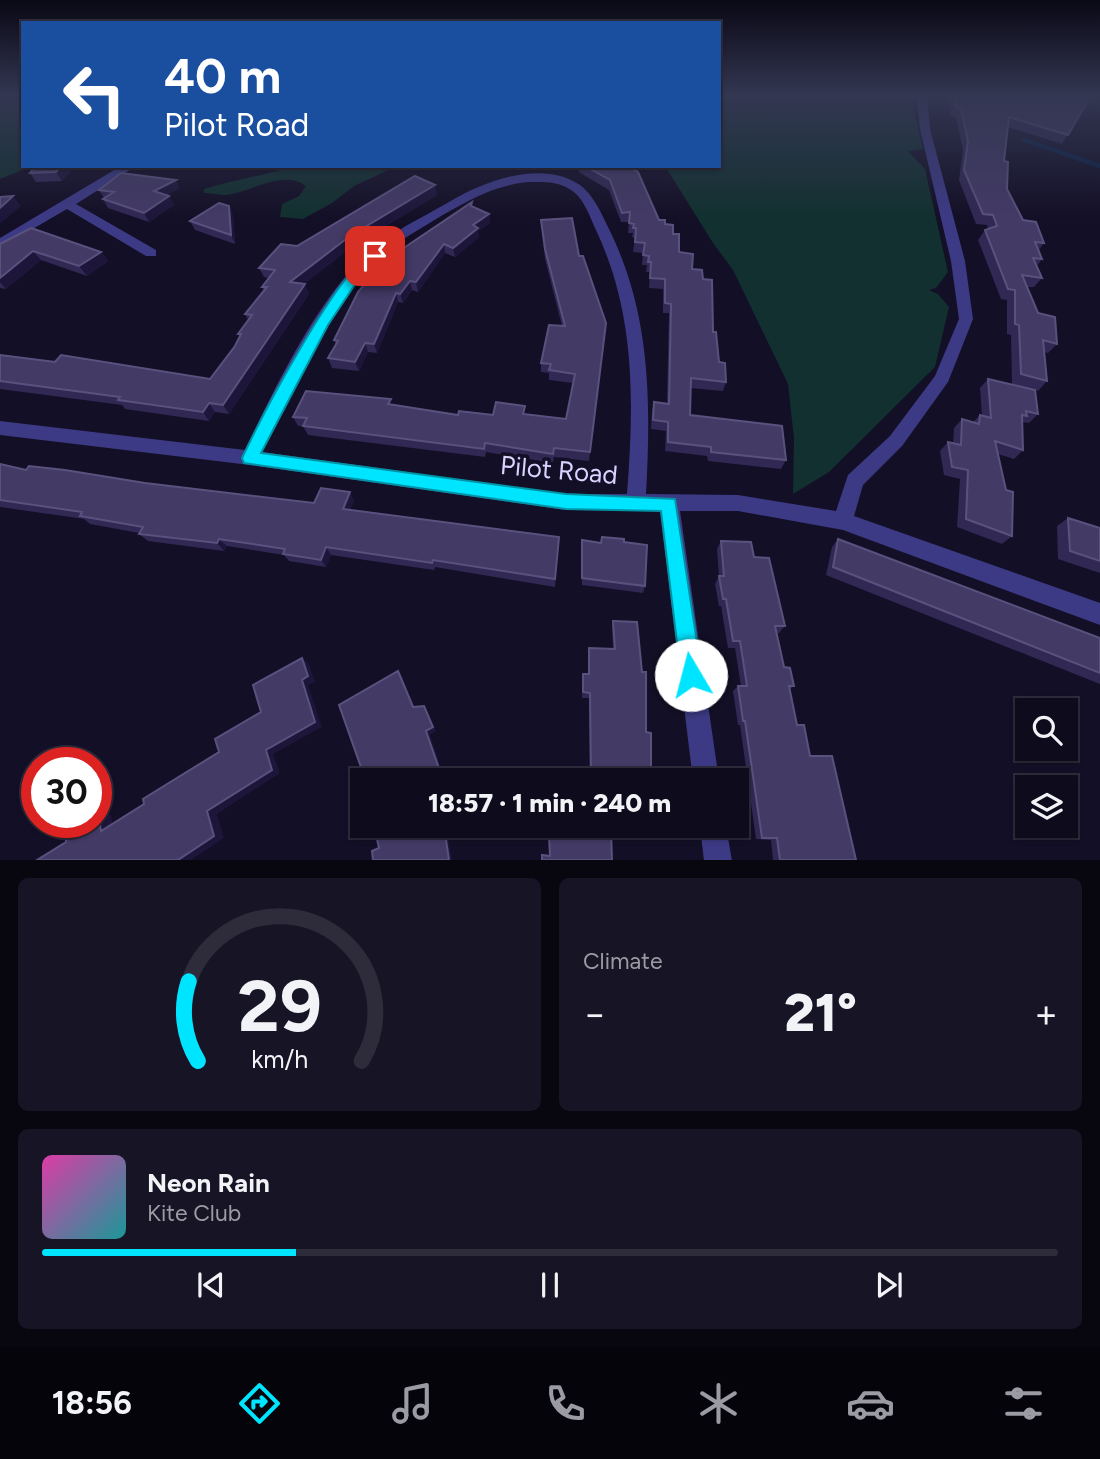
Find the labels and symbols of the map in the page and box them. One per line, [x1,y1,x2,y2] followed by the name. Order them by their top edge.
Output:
[345,226,405,286] pin
[499,449,619,491] street label: Pilot Road
[654,638,728,712] position arrow
[21,747,112,838] speed limit sign: 30

